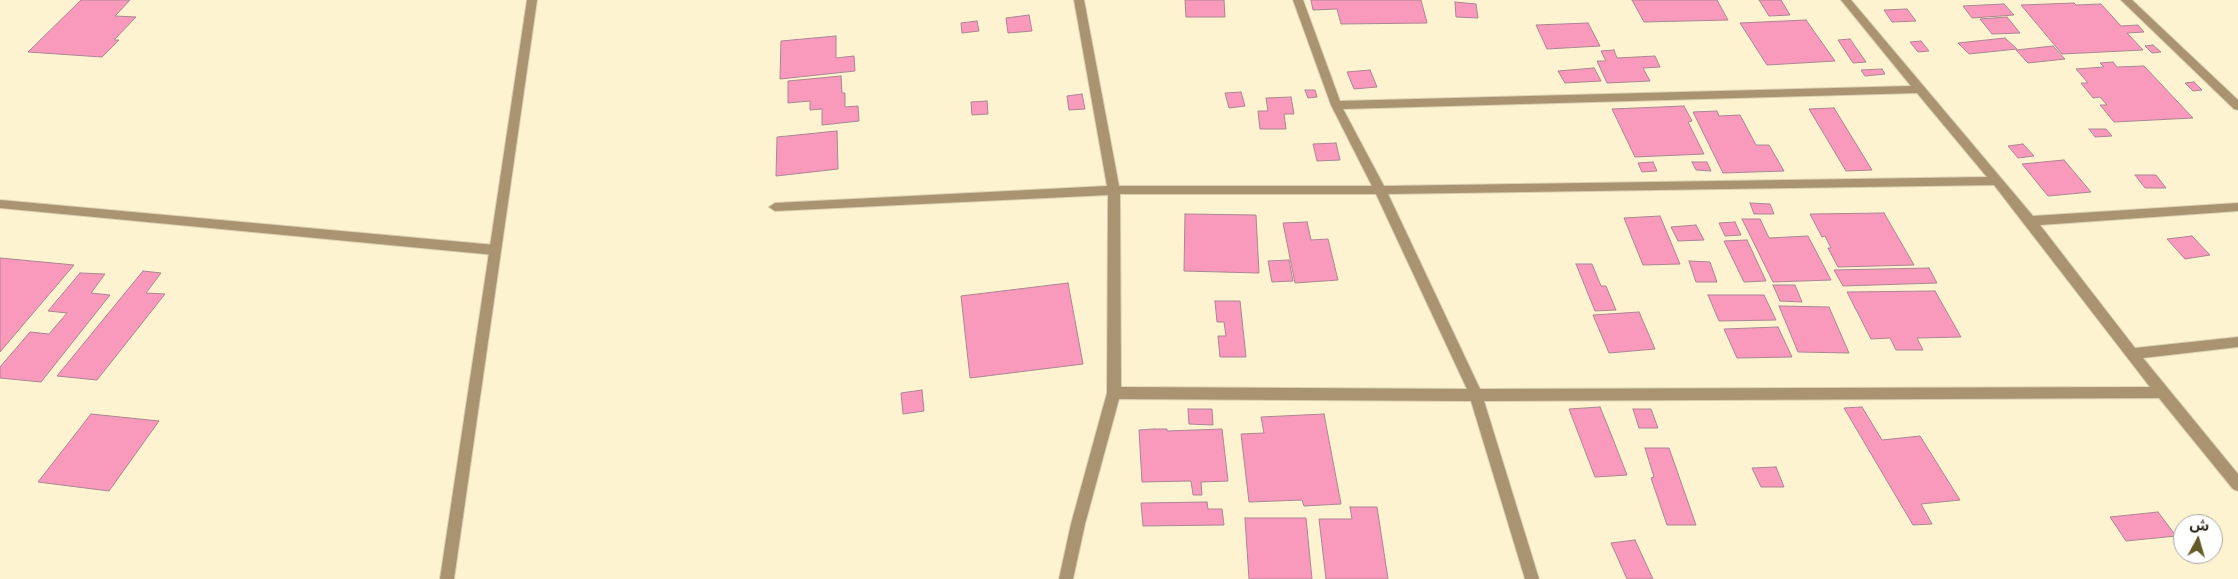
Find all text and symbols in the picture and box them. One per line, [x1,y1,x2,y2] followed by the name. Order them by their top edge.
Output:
[2173,514,2223,564] north arrow
[2189,514,2210,535] text: ش

